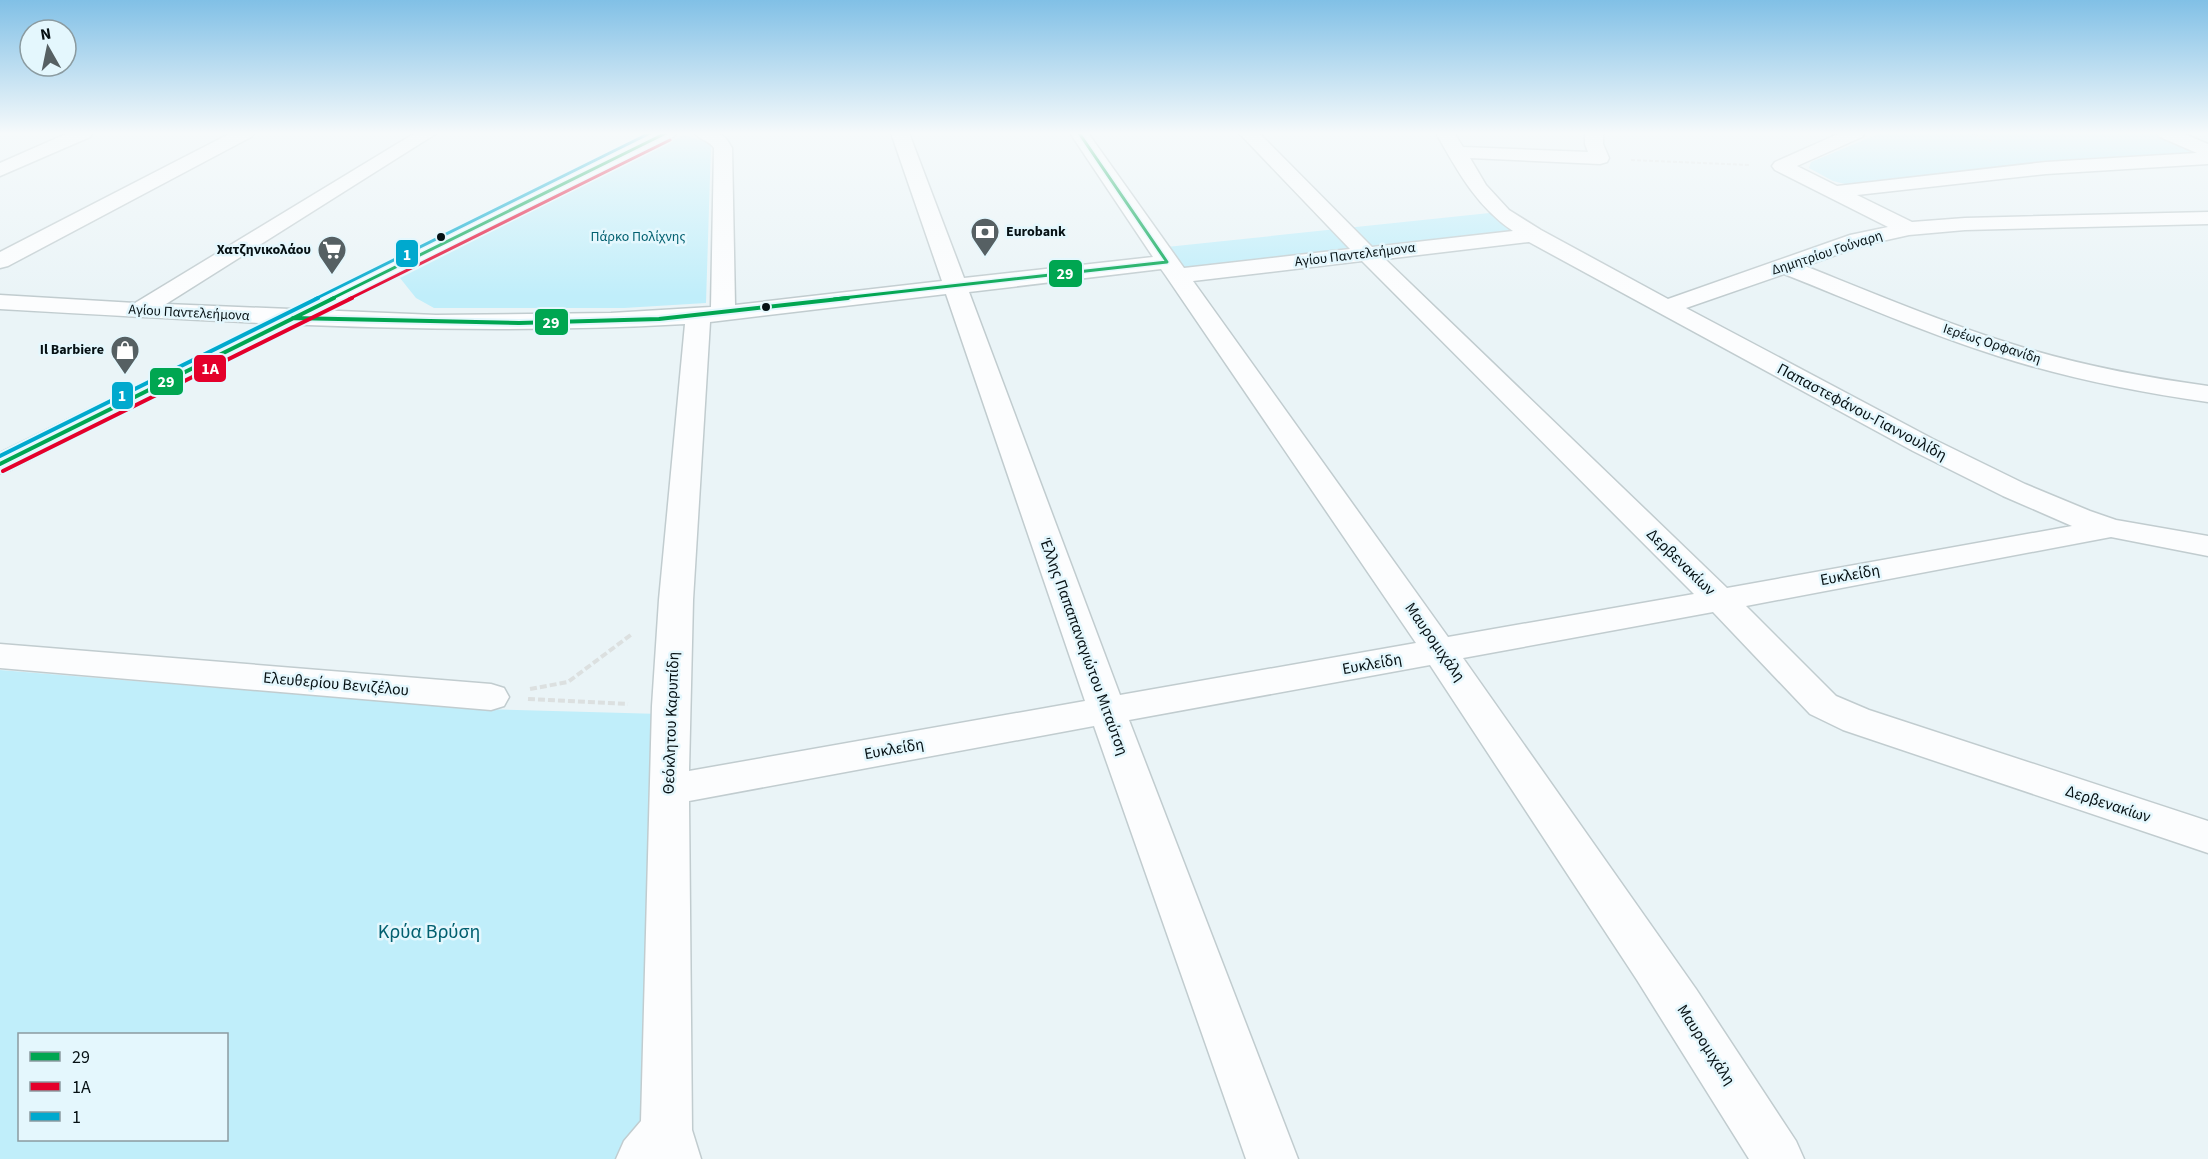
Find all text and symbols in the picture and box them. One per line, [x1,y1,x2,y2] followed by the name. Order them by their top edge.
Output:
[18,18,78,78] north arrow
[39,22,53,46] text: N
[969,216,1001,258] bank icon: Eurobank
[1006,222,1066,242] place label: Eurobank
[1769,226,1885,280] street label: Δημητρίου Γούναρη
[591,227,685,247] park label: Πάρκο Πολίχνης
[435,231,447,243] unlabelled marker
[316,234,348,276] supermarket icon: Χατζηνικολάου
[1294,238,1417,272] street label: Αγίου Παντελεήμονα
[395,239,419,268] line badge: 1
[217,240,311,260] place label: Χατζηνικολάου
[403,244,411,266] text: 1
[1048,259,1083,288] line badge: 29
[1057,263,1073,285] text: 29
[128,300,250,326] street label: Αγίου Παντελεήμονα
[760,301,772,313] unlabelled marker
[534,308,569,336] line badge: 29
[543,312,559,334] text: 29
[1940,319,2044,369] street label: Ιερέως Ορφανίδη
[109,334,141,376] shop icon: Il Barbiere
[40,340,104,360] place label: Il Barbiere
[193,354,227,383] line badge: 1Α
[201,358,220,380] text: 1Α
[1773,358,1951,466] street label: Παπαστεφάνου-Γιαννουλίδη
[149,367,184,396] line badge: 29
[158,371,174,393] text: 29
[111,381,134,410] line badge: 1
[118,385,126,407] text: 1
[1642,523,1721,601] street label: Δερβενακίων
[1034,535,1134,758] street label: Έλλης Παπαπαναγιώτου Μιταύτση
[1818,559,1882,591] street label: Ευκλείδη
[1400,598,1470,686] street label: Μαυρομιχάλη
[1340,648,1404,680] street label: Ευκλείδη
[658,651,684,795] street label: Θεόκλητου Καρυπίδη
[262,667,410,701] street label: Ελευθερίου Βενιζέλου
[862,733,926,765] street label: Ευκλείδη
[2063,780,2154,828] street label: Δερβενακίων
[378,918,480,946] park label: Κρύα Βρύση
[1672,1000,1740,1090] street label: Μαυρομιχάλη
[18,1033,228,1141] legend
[72,1045,90,1070] text: 29
[72,1075,91,1100] text: 1Α
[72,1105,81,1130] text: 1

